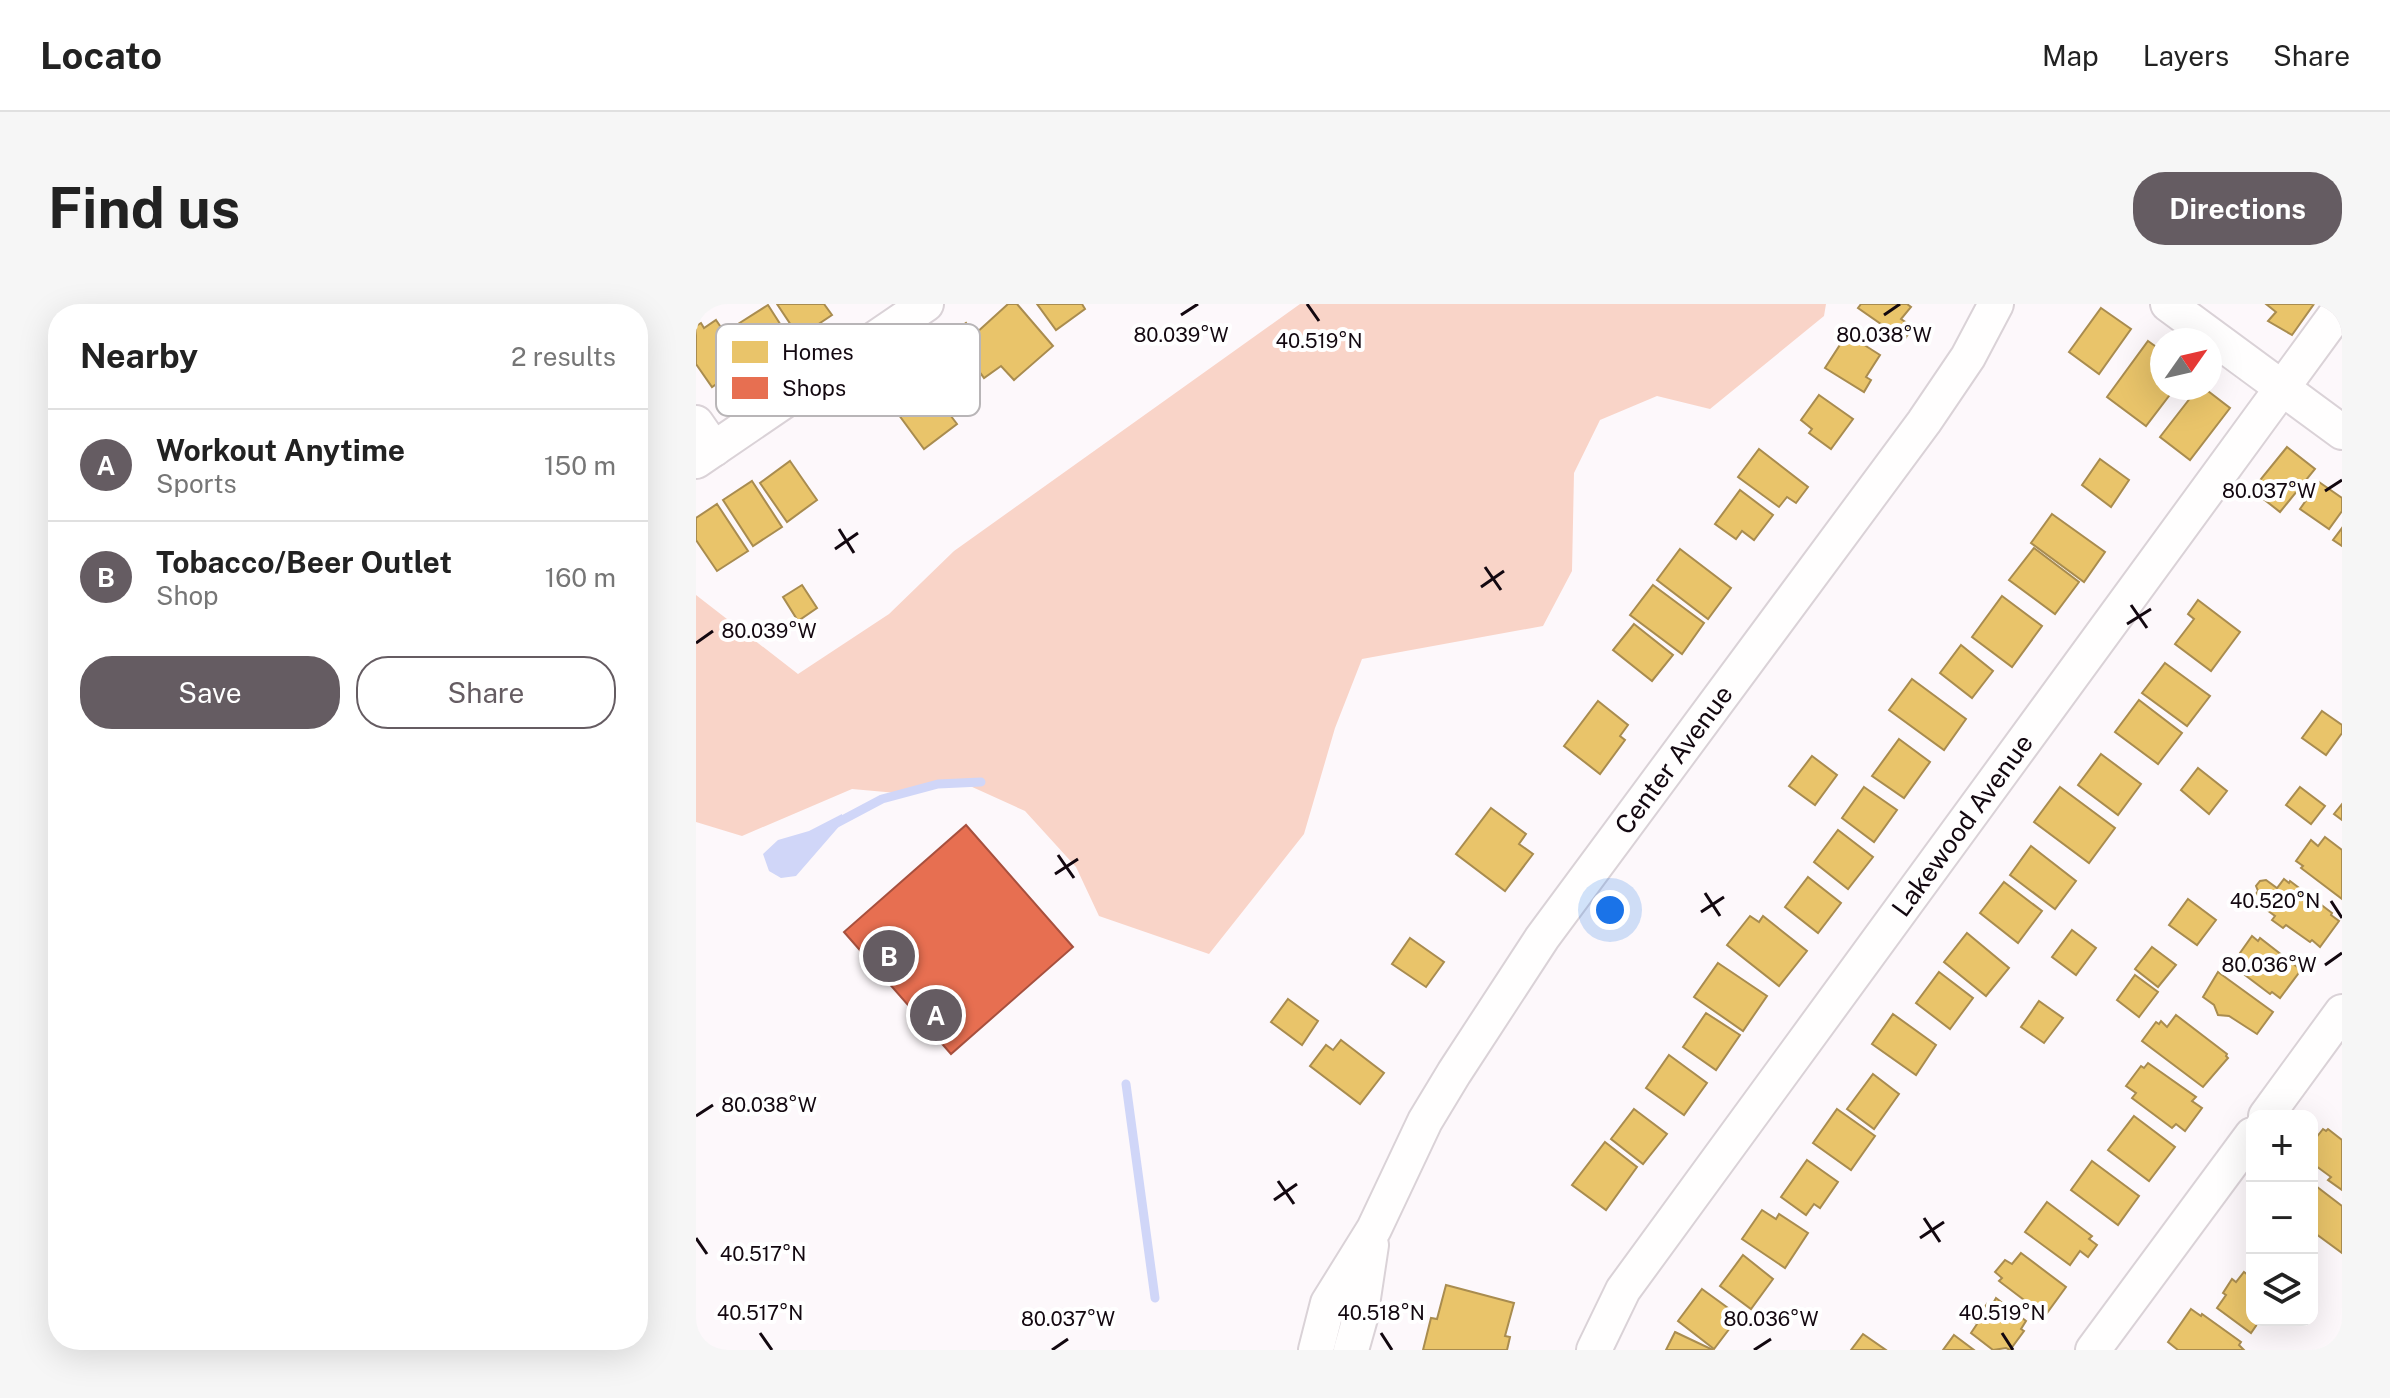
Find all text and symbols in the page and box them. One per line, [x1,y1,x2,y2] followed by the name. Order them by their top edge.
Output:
[40,33,162,78] text: Locato
[2042,39,2099,72] text: Map
[2143,39,2229,72] text: Layers
[2273,39,2350,72] text: Share
[2133,172,2342,245] button: Directions
[48,175,240,241] text: Find us
[1134,323,1228,347] text: 80.039°W
[1836,323,1932,347] text: 80.038°W
[716,324,980,416] legend
[2150,328,2222,400] north arrow
[1275,329,1363,353] text: 40.519°N
[80,336,198,376] text: Nearby
[782,339,854,365] text: Homes
[511,341,616,372] text: 2 results
[782,375,846,401] text: Shops
[156,432,405,468] text: Workout Anytime
[97,450,115,481] text: A
[544,450,616,481] text: 150 m
[156,468,237,499] text: Sports
[2222,479,2316,503] text: 80.037°W
[156,544,452,580] text: Tobacco/Beer Outlet
[97,562,115,593] text: B
[545,562,616,593] text: 160 m
[156,580,219,611] text: Shop
[722,619,816,643] text: 80.039°W
[80,656,340,729] button: Save
[356,656,616,729] button: Share
[1608,679,1739,840] street label: Center Avenue
[1885,728,2039,922] street label: Lakewood Avenue
[2230,889,2320,913] text: 40.520°N
[1590,890,1630,930] your location
[863,926,915,986] pin: B
[2222,953,2316,977] text: 80.036°W
[910,985,962,1045] pin: A
[721,1093,817,1117] text: 80.038°W
[2246,1110,2318,1326] map controls
[2246,1110,2318,1182] button: +
[2246,1182,2318,1254] button: −
[720,1242,806,1266] text: 40.517°N
[2246,1254,2318,1326] button: layers
[717,1301,803,1325] text: 40.517°N
[1337,1301,1425,1325] text: 40.518°N
[1958,1301,2046,1325] text: 40.519°N
[1021,1307,1115,1331] text: 80.037°W
[1724,1307,1818,1331] text: 80.036°W

